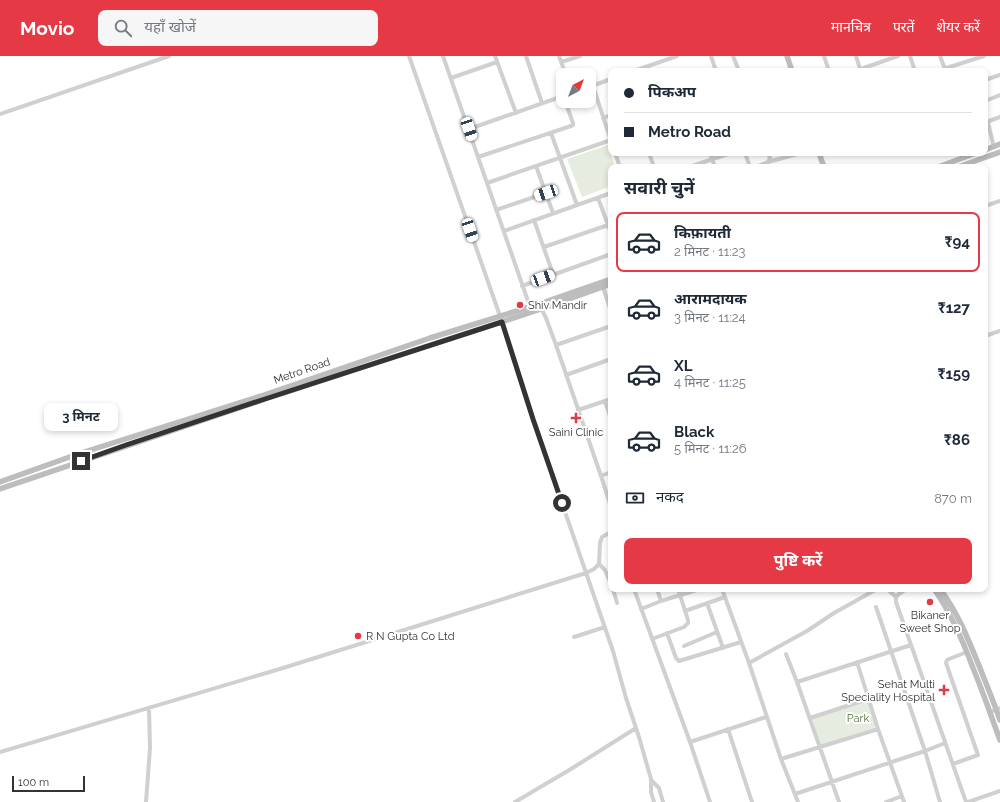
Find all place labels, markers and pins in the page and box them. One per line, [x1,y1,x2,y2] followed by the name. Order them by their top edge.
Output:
[528,299,587,312] place label: Shiv Mandir
[515,300,525,310] marker: Shiv Mandir
[570,412,582,424] marker: Saini Clinic
[549,426,603,439] place label: Saini Clinic
[925,597,935,607] marker: Bikaner Sweet Shop
[899,609,961,635] place label: Bikaner Sweet Shop
[366,630,455,643] place label: R N Gupta Co Ltd
[353,631,363,641] marker: R N Gupta Co Ltd
[841,678,935,704] place label: Sehat Multi Speciality Hospital
[938,684,950,696] marker: Sehat Multi Speciality Hospital

